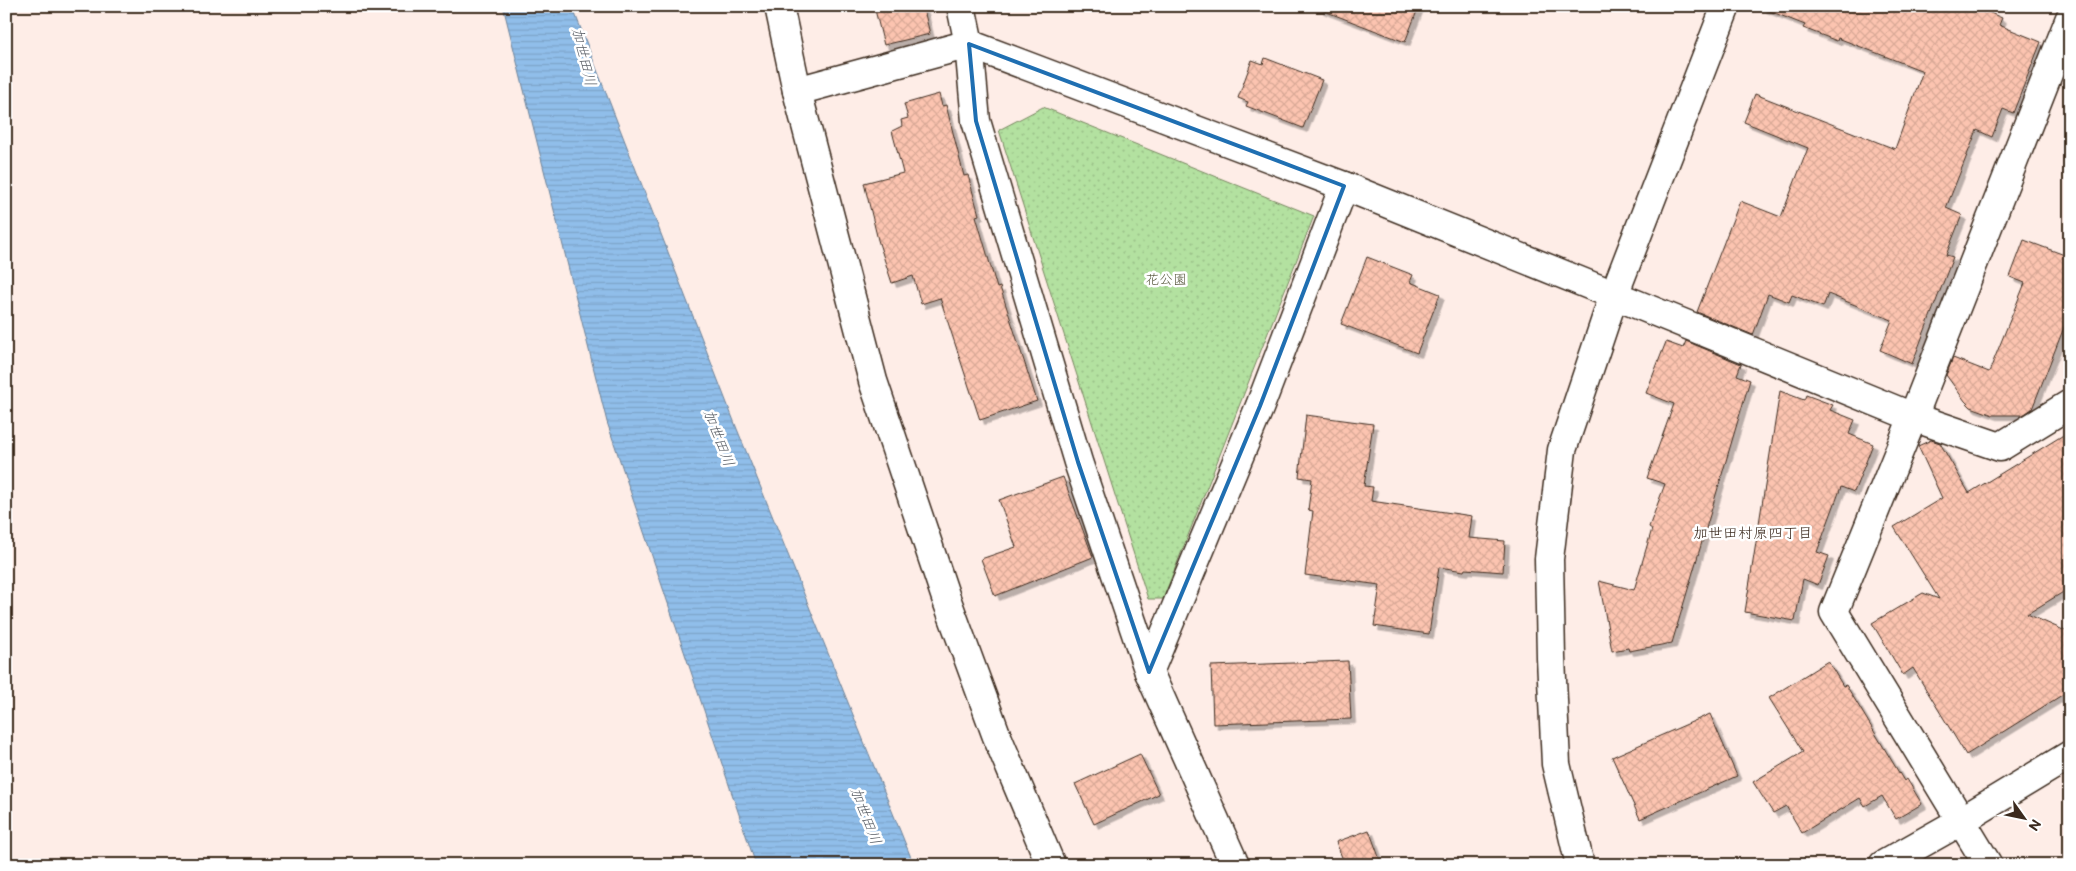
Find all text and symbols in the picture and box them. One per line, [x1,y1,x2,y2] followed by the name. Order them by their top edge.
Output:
[567,26,600,89] water label: 加世田川
[1145,271,1187,288] park label: 花公園
[699,407,738,470] water label: 加世田川
[1693,524,1813,543] district label: 加世田村原四丁目
[846,785,885,848] water label: 加世田川
[1998,794,2048,844] north arrow
[2024,816,2044,834] text: N

